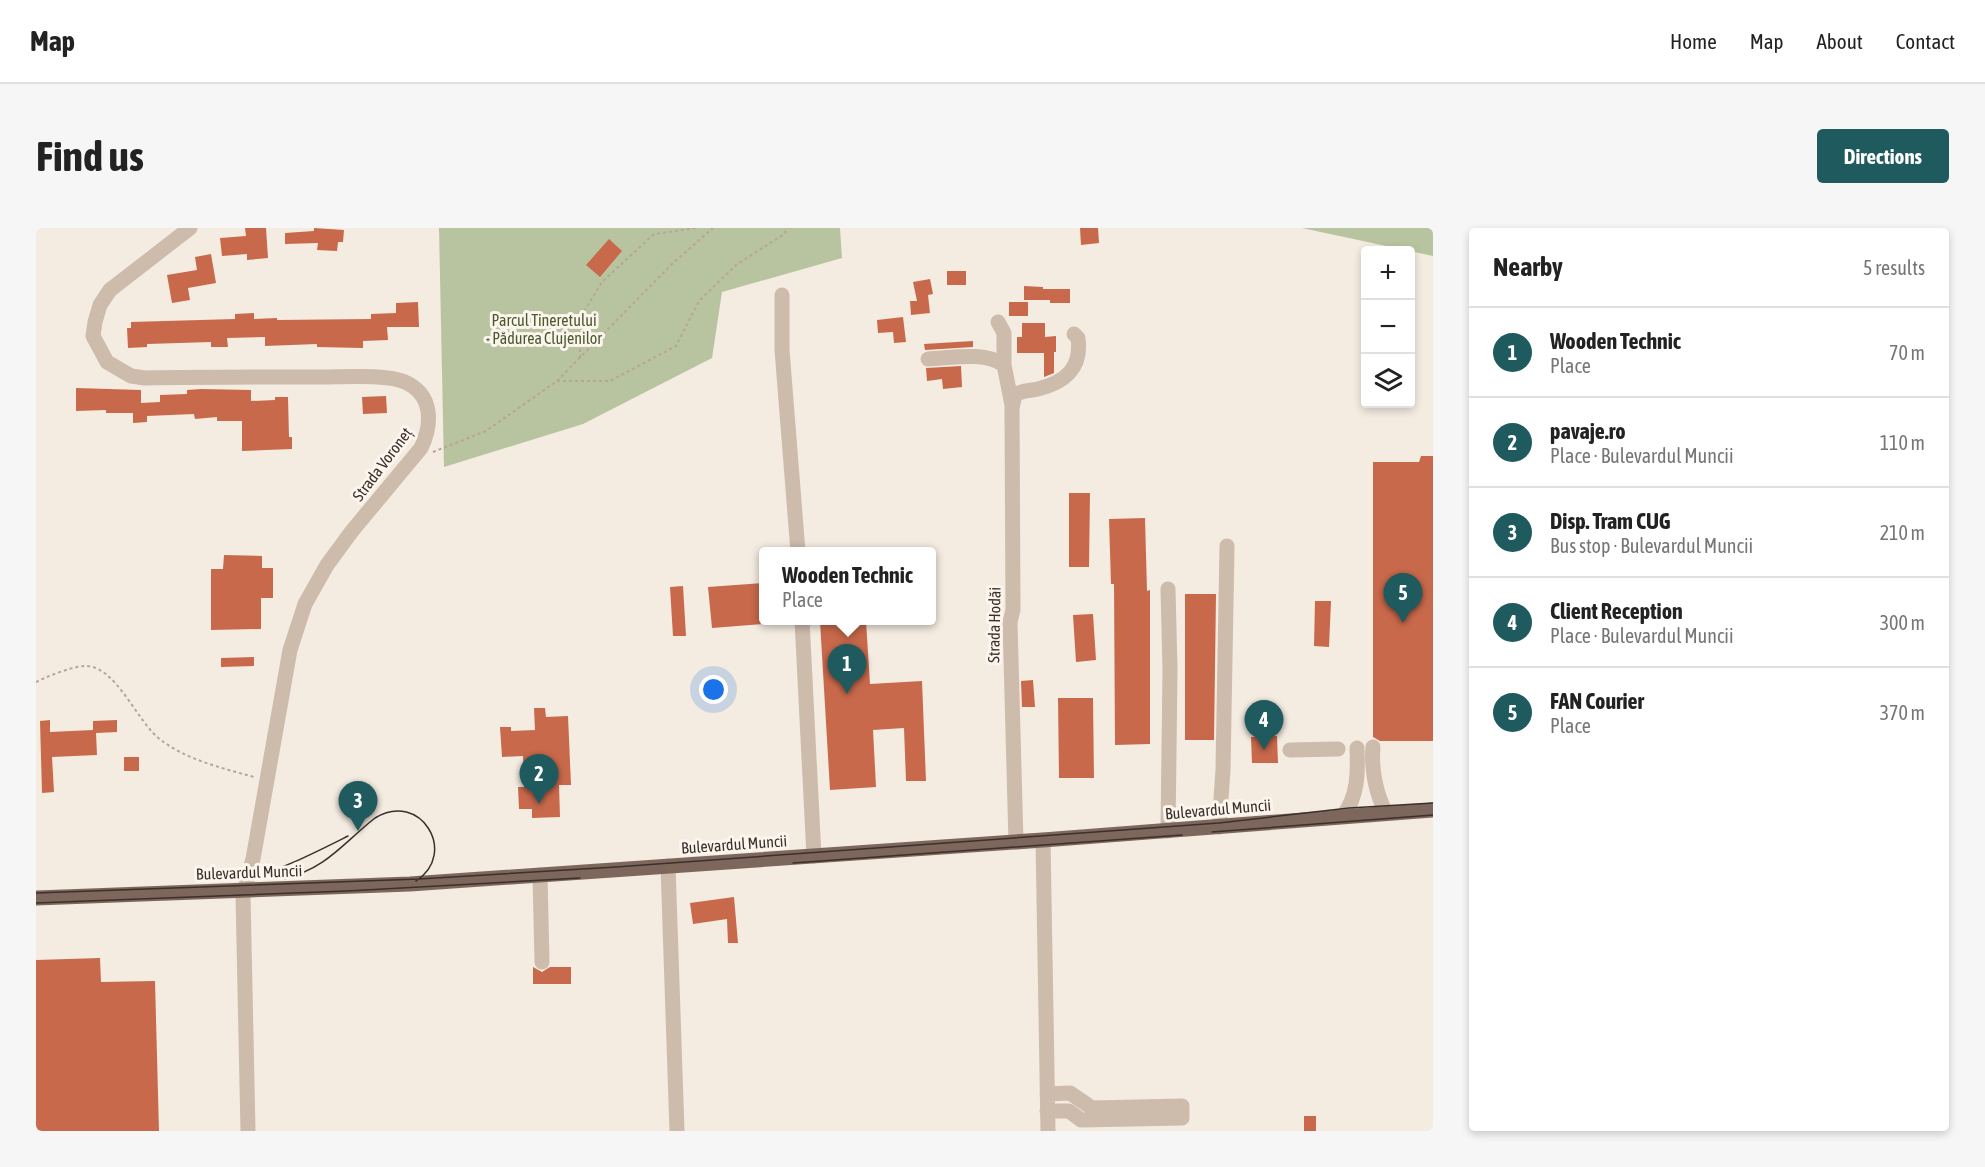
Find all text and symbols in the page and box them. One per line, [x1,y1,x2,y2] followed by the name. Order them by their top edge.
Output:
[30,25,75,57] text: Map
[1670,29,1717,53] text: Home
[1750,29,1784,53] text: Map
[1817,29,1863,53] text: About
[1896,29,1955,53] text: Contact
[1817,129,1949,183] button: Directions
[36,132,144,180] text: Find us
[1361,246,1415,408] map controls
[1361,246,1415,300] button: +
[1493,252,1563,282] text: Nearby
[1863,256,1925,279] text: 5 results
[1361,300,1415,354] button: −
[486,311,602,348] park label: Parcul Tineretului - Pădurea Clujenilor
[1550,328,1681,354] text: Wooden Technic
[1508,341,1517,364] text: 1
[1889,341,1925,364] text: 70 m
[1361,354,1415,408] button: layers
[1550,354,1591,377] text: Place
[1550,418,1626,444] text: pavaje.ro
[349,423,416,505] street label: Strada Voroneț
[1508,431,1517,454] text: 2
[1880,431,1925,454] text: 110 m
[1550,444,1734,467] text: Place · Bulevardul Muncii
[1550,508,1671,534] text: Disp. Tram CUG
[1508,521,1517,544] text: 3
[1880,521,1925,544] text: 210 m
[1550,534,1753,557] text: Bus stop · Bulevardul Muncii
[759,547,936,625] popup
[782,562,913,588] text: Wooden Technic
[1384,574,1422,623] pin: 5
[984,587,1004,663] street label: Strada Hodăi
[782,588,823,611] text: Place
[1550,598,1683,624] text: Client Reception
[1508,611,1517,634] text: 4
[1880,611,1925,634] text: 300 m
[1550,624,1734,647] text: Place · Bulevardul Muncii
[828,644,866,694] pin: 1
[699,675,728,704] your location
[1550,688,1644,714] text: FAN Courier
[1244,700,1284,750] pin: 4
[1508,701,1517,724] text: 5
[1880,701,1925,724] text: 370 m
[1550,714,1591,737] text: Place
[520,754,558,804] pin: 2
[338,782,378,831] pin: 3
[1164,795,1272,823] street label: Bulevardul Muncii
[680,831,788,857] street label: Bulevardul Muncii
[196,861,302,883] street label: Bulevardul Muncii

